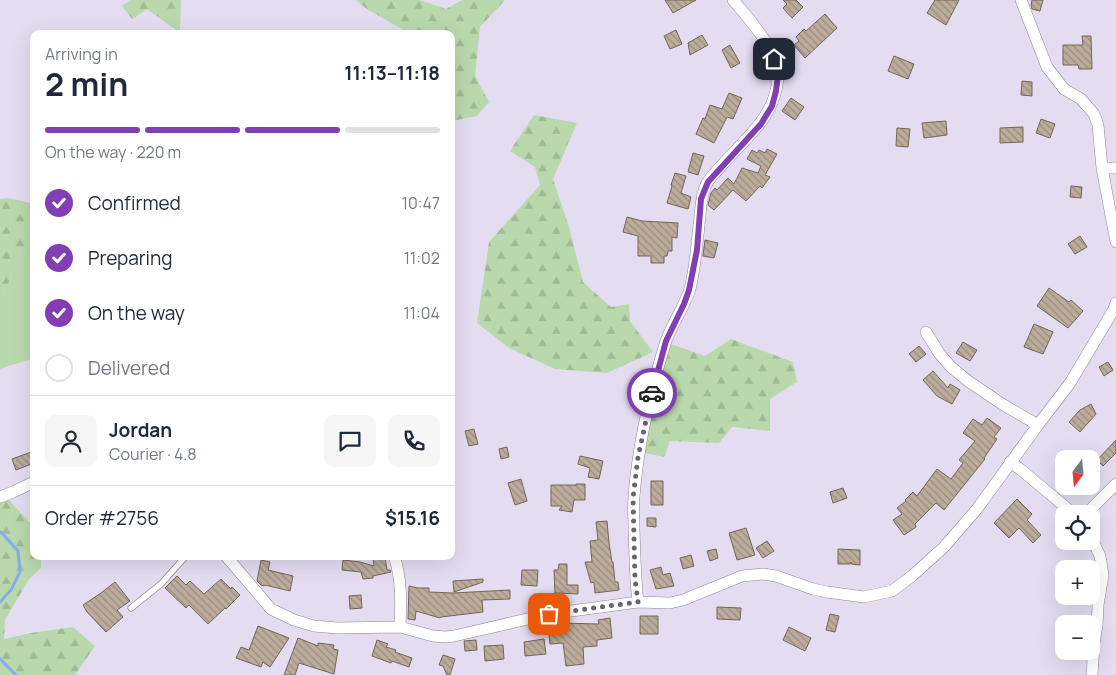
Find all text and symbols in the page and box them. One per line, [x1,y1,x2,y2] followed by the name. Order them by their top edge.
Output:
[753,38,795,80] pin
[45,43,118,65] text: Arriving in
[760,45,788,73] icon: home
[344,60,440,86] text: 11:13–11:18
[45,62,128,106] text: 2 min
[45,141,181,163] text: On the way · 220 m
[45,189,73,217] icon: check
[88,190,181,216] text: Confirmed
[402,192,440,214] text: 10:47
[45,244,73,272] icon: check
[88,245,173,271] text: Preparing
[404,247,440,269] text: 11:02
[45,299,73,327] icon: check
[88,300,185,326] text: On the way
[404,302,440,324] text: 11:04
[88,355,170,381] text: Delivered
[627,368,677,418] courier
[638,379,666,407] icon: car
[45,415,97,467] button: person
[324,415,376,467] button: chat
[388,415,440,467] button: phone
[109,417,172,443] text: Jordan
[109,443,197,465] text: Courier · 4.8
[1055,450,1100,495] north arrow
[1055,450,1100,660] map controls
[45,505,159,531] text: Order #2756
[385,505,440,531] text: $15.16
[1055,505,1100,550] button: locate
[1055,560,1100,605] button: +
[528,593,570,635] pin
[535,600,563,628] icon: bag
[1055,615,1100,660] button: −

